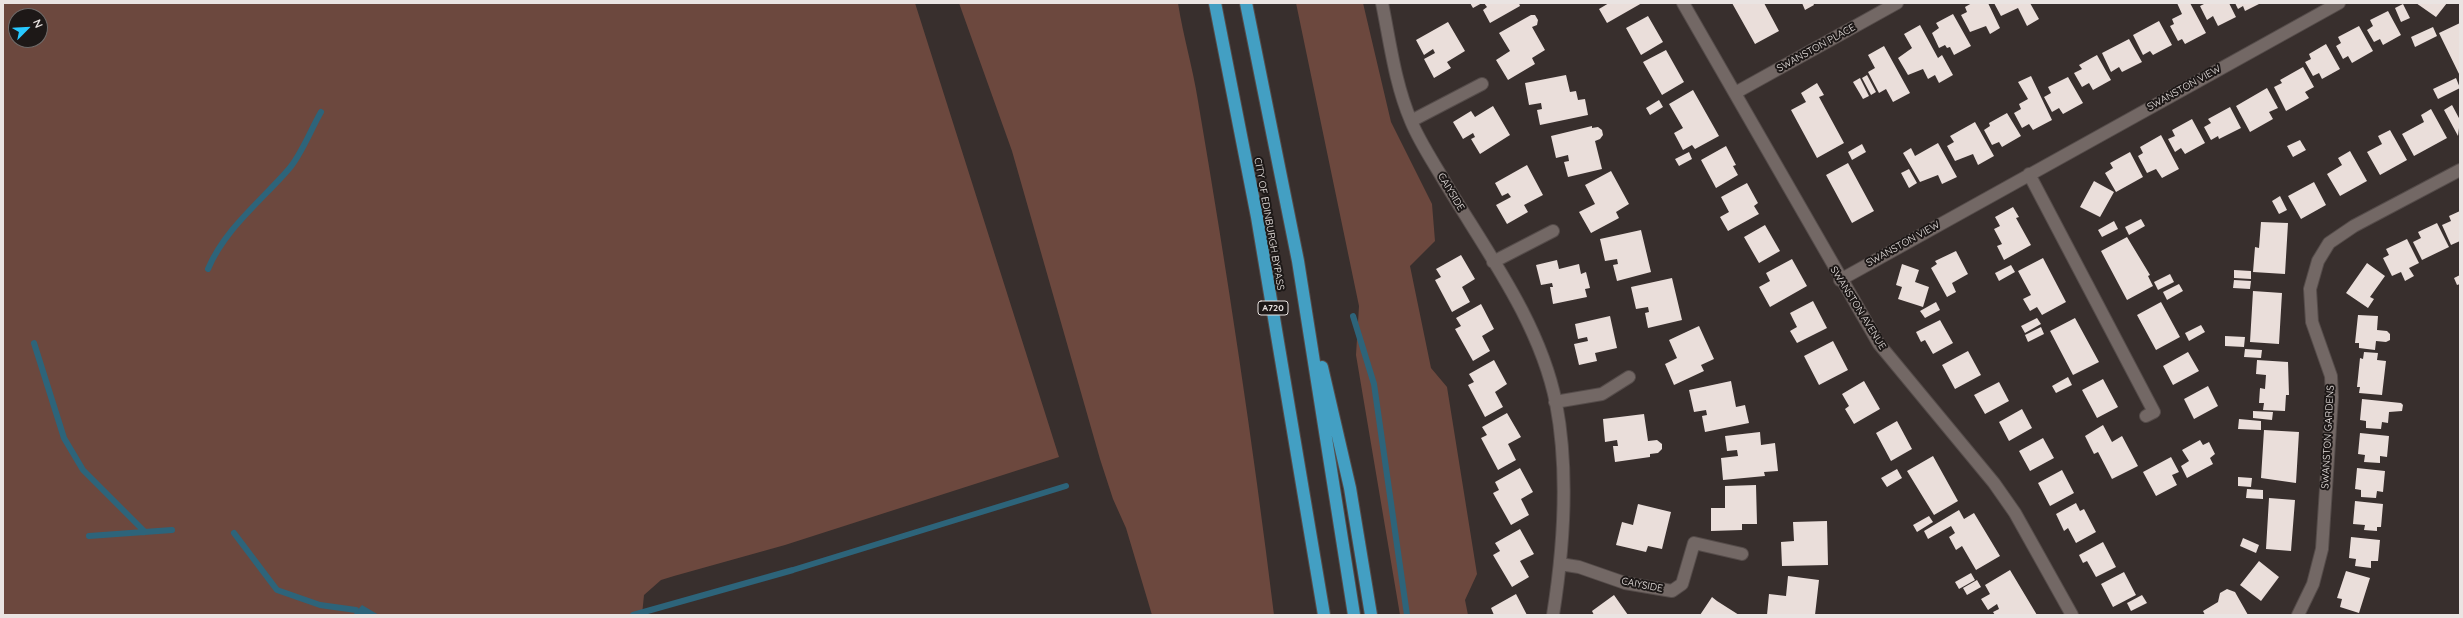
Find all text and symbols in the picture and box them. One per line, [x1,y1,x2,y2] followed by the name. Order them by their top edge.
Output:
[8,8,48,48] north arrow
[30,17,46,30] text: N
[1775,21,1857,75] street label: SWANSTON PLACE
[2145,63,2223,113] street label: SWANSTON VIEW
[1251,157,1287,291] street label: CITY OF EDINBURGH BYPASS
[1435,171,1467,213] street label: CAIYSIDE
[1864,219,1942,269] street label: SWANSTON VIEW
[1827,264,1889,352] street label: SWANSTON AVENUE
[1258,301,1288,315] road number: A720
[2319,385,2337,489] street label: SWANSTON GARDENS
[1620,575,1664,595] street label: CAIYSIDE

